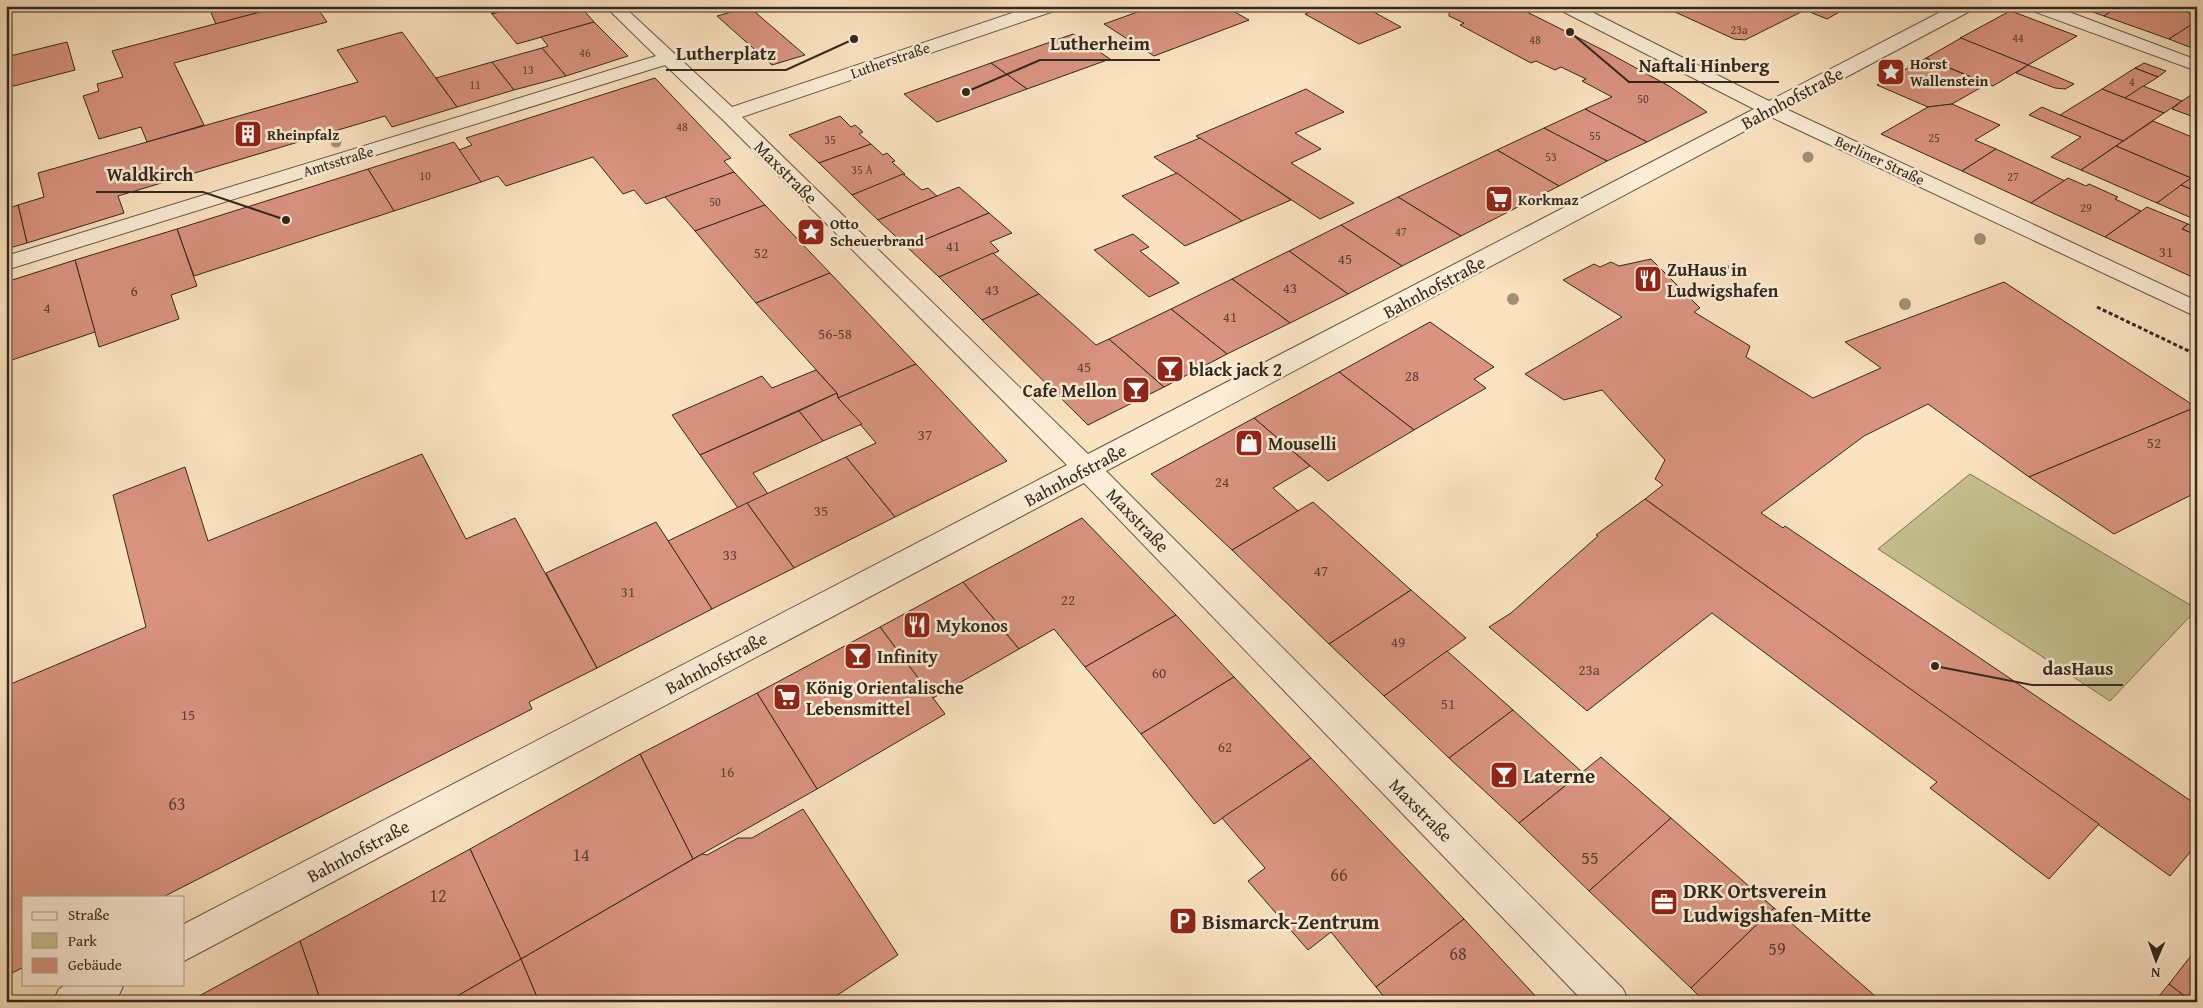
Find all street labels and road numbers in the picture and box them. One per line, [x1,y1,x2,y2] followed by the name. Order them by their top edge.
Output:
[848,37,932,83] street label: Lutherstraße
[1736,60,1848,136] street label: Bahnhofstraße
[1832,130,1928,190] street label: Berliner Straße
[748,134,824,210] street label: Maxstraße
[300,140,376,182] street label: Amtsstraße
[1378,249,1490,325] street label: Bahnhofstraße
[1019,437,1131,513] street label: Bahnhofstraße
[1100,482,1176,558] street label: Maxstraße
[660,625,772,701] street label: Bahnhofstraße
[1383,772,1459,848] street label: Maxstraße
[302,813,414,889] street label: Bahnhofstraße

